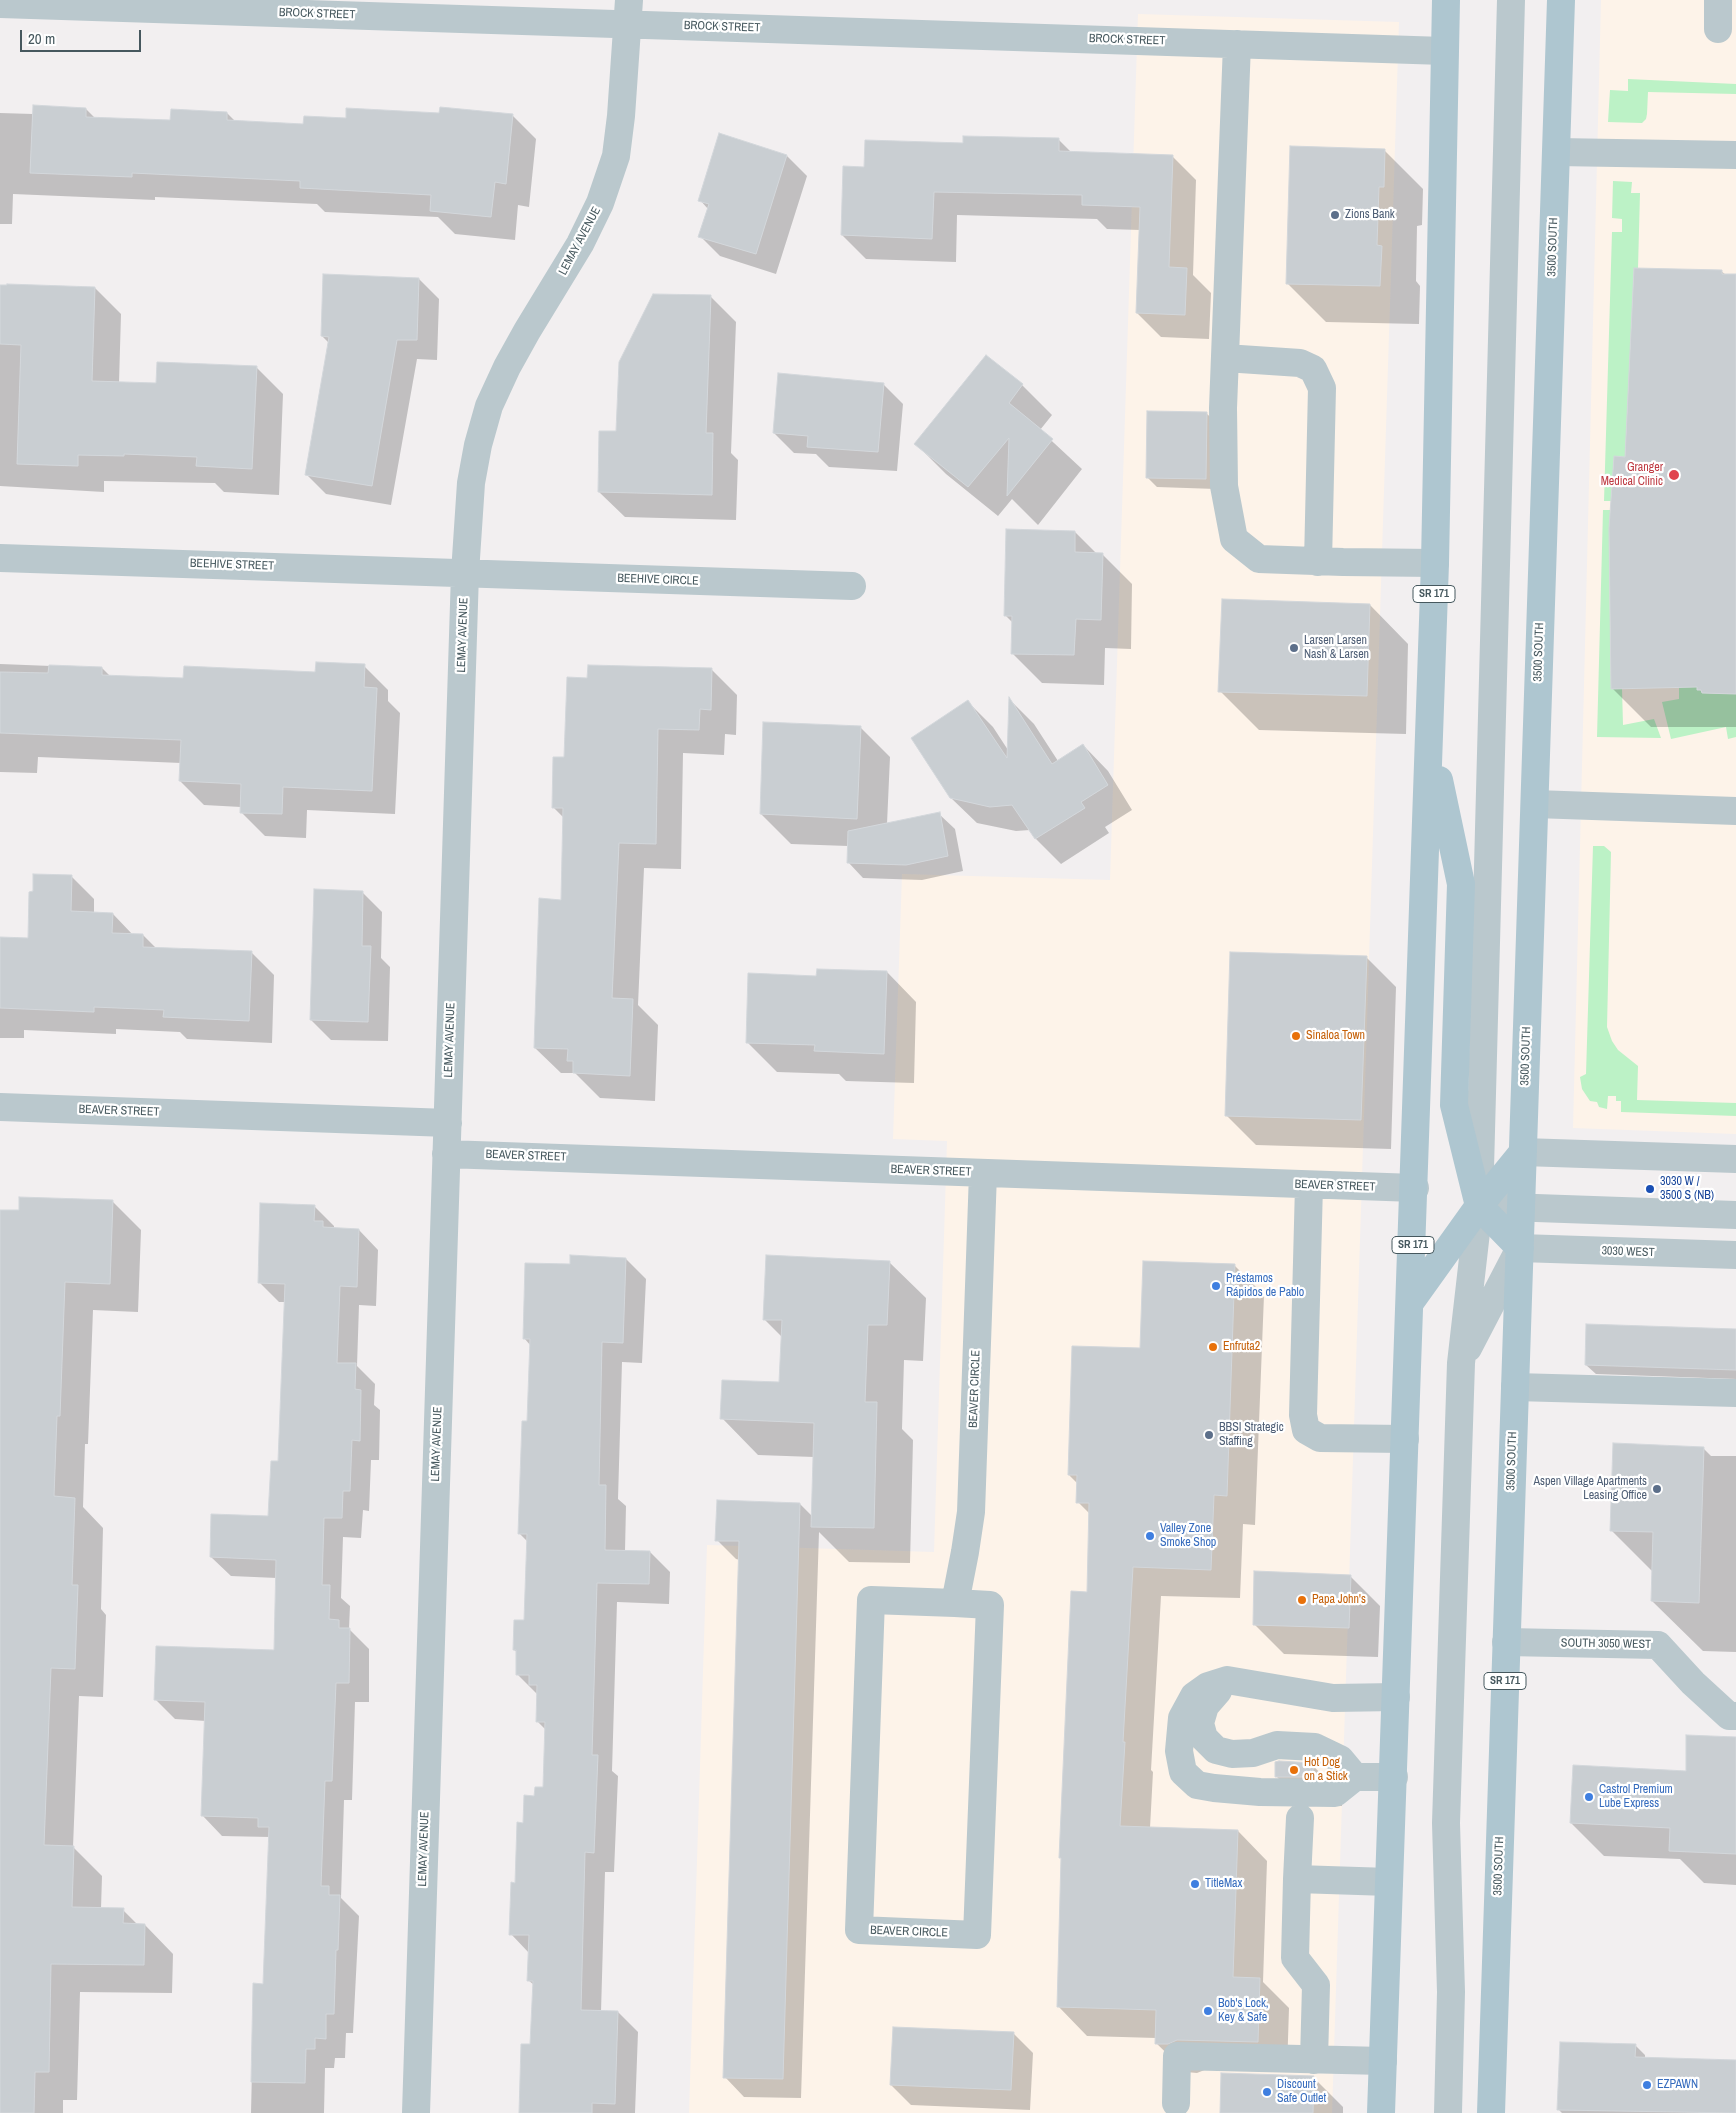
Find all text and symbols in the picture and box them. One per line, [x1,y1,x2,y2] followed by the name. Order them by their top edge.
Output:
[278,5,356,23] street label: BROCK STREET
[683,18,761,36] street label: BROCK STREET
[22,20,144,52] scale bar
[28,28,55,49] text: 20 m
[1088,31,1166,49] street label: BROCK STREET
[556,204,604,278] street label: LEMAY AVENUE
[1345,208,1395,222] place label: Zions Bank
[1329,209,1341,221] marker: Zions Bank
[1545,217,1561,277] street label: 3500 SOUTH
[1601,461,1663,489] place label: Granger Medical Clinic
[1667,468,1681,482] marker: Granger Medical Clinic
[190,556,274,574] street label: BEEHIVE STREET
[617,571,699,589] street label: BEEHIVE CIRCLE
[1413,586,1455,602] road number: SR 171
[454,597,472,673] street label: LEMAY AVENUE
[1531,622,1547,682] street label: 3500 SOUTH
[1304,634,1369,662] place label: Larsen Larsen Nash & Larsen
[1288,642,1300,654] marker: Larsen Larsen Nash & Larsen
[441,1002,459,1078] street label: LEMAY AVENUE
[1518,1026,1534,1086] street label: 3500 SOUTH
[1306,1029,1365,1043] place label: Sinaloa Town
[1290,1030,1302,1042] marker: Sinaloa Town
[78,1102,160,1120] street label: BEAVER STREET
[485,1147,567,1165] street label: BEAVER STREET
[890,1162,972,1180] street label: BEAVER STREET
[1660,1175,1714,1203] place label: 3030 W / 3500 S (NB)
[1294,1177,1376,1195] street label: BEAVER STREET
[1644,1183,1656,1195] marker: 3030 W / 3500 S (NB)
[1392,1236,1434,1254] road number: SR 171
[1601,1244,1655,1260] street label: 3030 WEST
[1226,1272,1304,1300] place label: Préstamos Rápidos de Pablo
[1210,1280,1222,1292] marker: Préstamos Rápidos de Pablo
[1223,1340,1260,1354] place label: Enfruta2
[1207,1341,1219,1353] marker: Enfruta2
[966,1350,984,1428] street label: BEAVER CIRCLE
[428,1406,446,1482] street label: LEMAY AVENUE
[1219,1421,1284,1449] place label: BBSI Strategic Staffing
[1203,1429,1215,1441] marker: BBSI Strategic Staffing
[1504,1431,1520,1491] street label: 3500 SOUTH
[1533,1475,1647,1503] place label: Aspen Village Apartments Leasing Office
[1651,1483,1663,1495] marker: Aspen Village Apartments Leasing Office
[1160,1522,1216,1550] place label: Valley Zone Smoke Shop
[1144,1530,1156,1542] marker: Valley Zone Smoke Shop
[1312,1593,1366,1607] place label: Papa John's
[1296,1594,1308,1606] marker: Papa John's
[1561,1636,1651,1652] street label: SOUTH 3050 WEST
[1484,1672,1526,1690] road number: SR 171
[1304,1756,1348,1784] place label: Hot Dog on a Stick
[1288,1764,1300,1776] marker: Hot Dog on a Stick
[1599,1783,1673,1811] place label: Castrol Premium Lube Express
[1583,1791,1595,1803] marker: Castrol Premium Lube Express
[415,1811,433,1887] street label: LEMAY AVENUE
[1491,1836,1507,1896] street label: 3500 SOUTH
[1205,1877,1243,1891] place label: TitleMax
[1189,1878,1201,1890] marker: TitleMax
[870,1923,948,1941] street label: BEAVER CIRCLE
[1218,1997,1269,2025] place label: Bob's Lock, Key & Safe
[1202,2005,1214,2017] marker: Bob's Lock, Key & Safe
[1277,2078,1326,2106] place label: Discount Safe Outlet
[1657,2078,1698,2092] place label: EZPAWN
[1641,2079,1653,2091] marker: EZPAWN
[1261,2086,1273,2098] marker: Discount Safe Outlet

